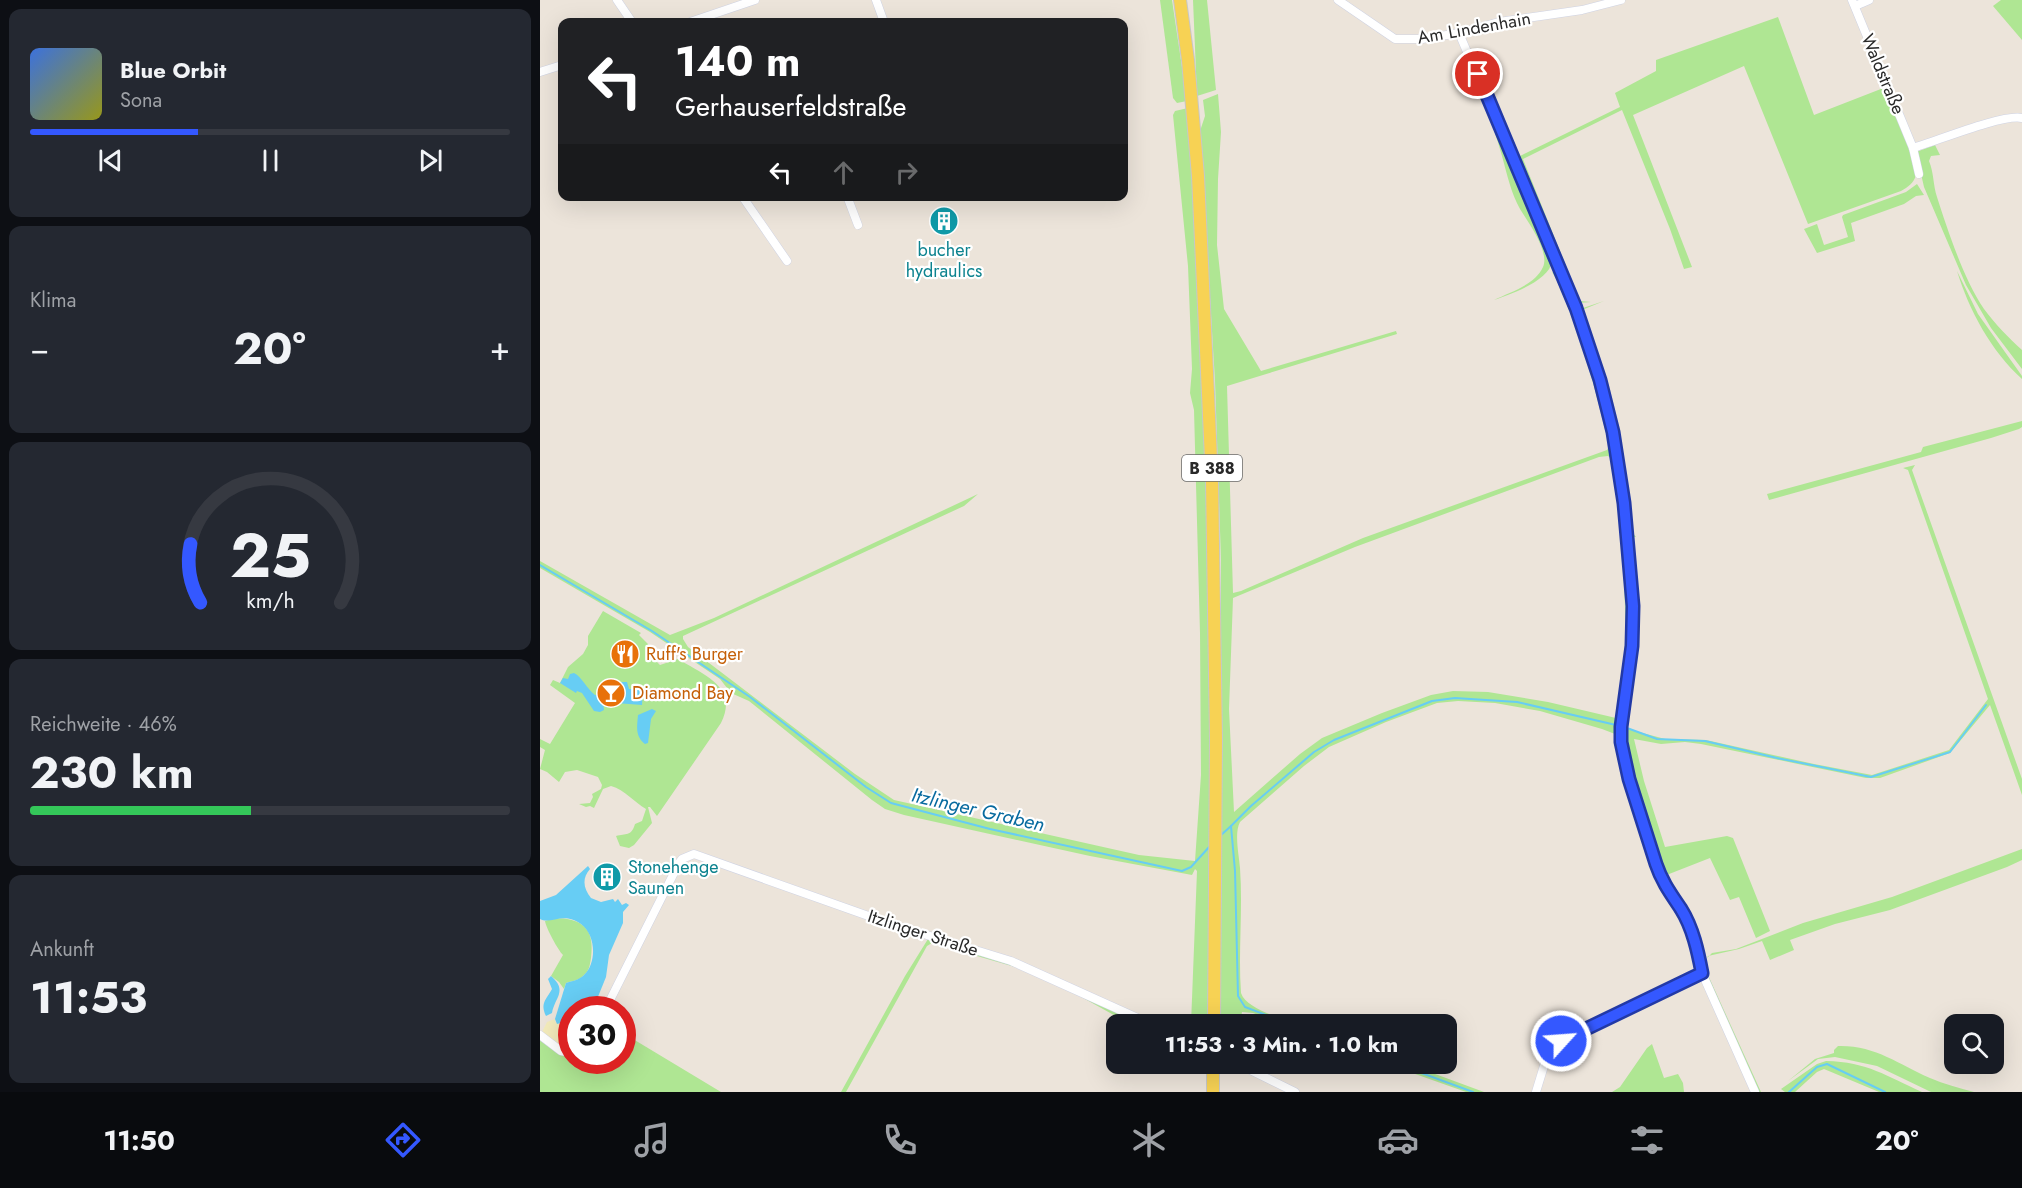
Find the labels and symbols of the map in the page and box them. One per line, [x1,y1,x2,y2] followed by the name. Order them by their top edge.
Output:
[1415,5,1533,51] street label: Am Lindenhain
[1854,30,1912,118] street label: Waldstraße
[1452,48,1503,99] pin
[928,205,960,237] building icon: bucher hydraulics
[906,237,982,284] place label: bucher hydraulics
[1182,455,1242,481] road number: B 388
[609,638,641,670] restaurant icon: Ruff's Burger
[646,641,744,667] place label: Ruff's Burger
[595,677,627,709] bar icon: Diamond Bay
[632,680,733,706] place label: Diamond Bay
[909,781,1047,839] water label: Itzlinger Graben
[628,854,718,901] place label: Stonehenge Saunen
[591,861,623,893] building icon: Stonehenge Saunen
[864,903,982,963] street label: Itzlinger Straße
[558,996,636,1074] speed limit sign: 30
[1529,1009,1593,1073] position arrow

